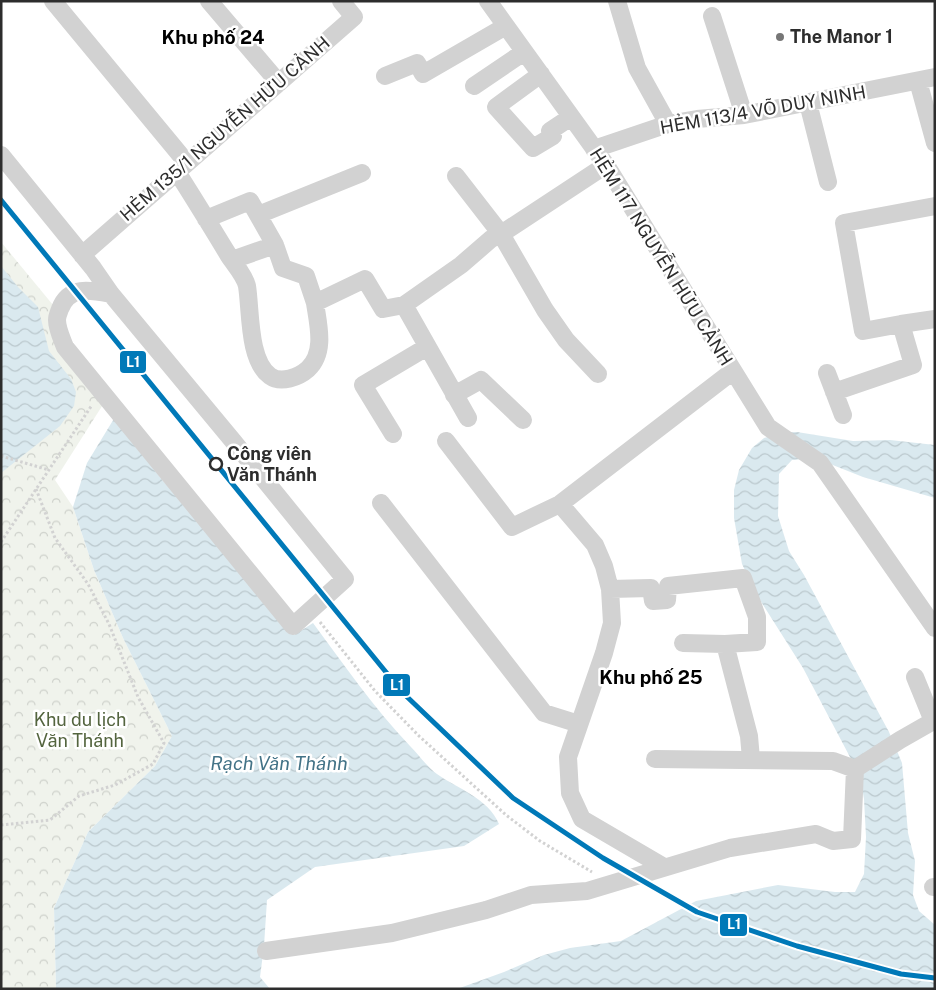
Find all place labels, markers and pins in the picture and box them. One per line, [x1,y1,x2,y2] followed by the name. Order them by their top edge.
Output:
[790,26,893,47] place label: The Manor 1
[774,31,786,43] marker: The Manor 1
[227,443,317,485] place label: Công viên Văn Thánh
[209,457,223,471] marker: Công viên Văn Thánh

